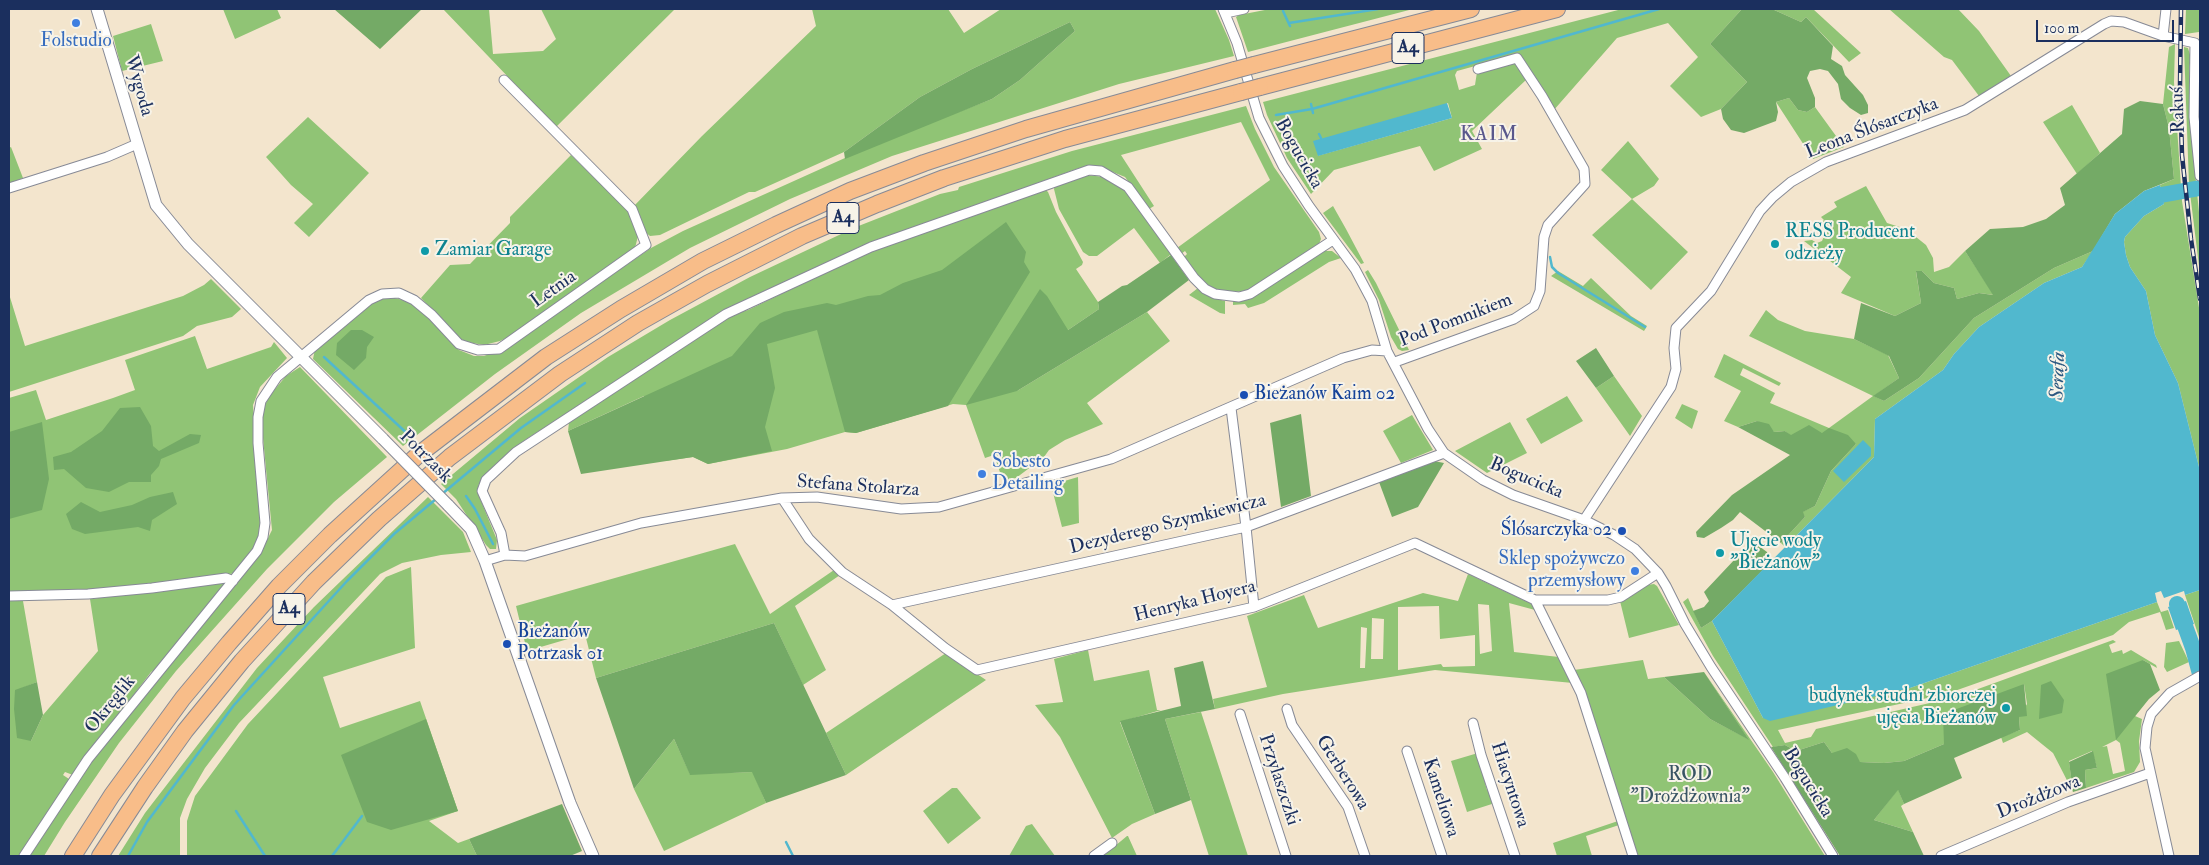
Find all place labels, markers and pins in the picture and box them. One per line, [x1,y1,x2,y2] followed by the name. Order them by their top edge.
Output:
[70,17,82,29] marker: Folstudio
[40,31,112,53] place label: Folstudio
[1785,222,1915,266] place label: RESS Producent odzieży
[1769,238,1781,250] marker: RESS Producent odzieży
[435,240,552,262] place label: Zamiar Garage
[419,245,431,257] marker: Zamiar Garage
[1254,384,1395,406] place label: Bieżanów Kaim 02
[1238,389,1250,401] marker: Bieżanów Kaim 02
[992,452,1064,496] place label: Sobesto Detailing
[976,468,988,480] marker: Sobesto Detailing
[1501,520,1612,542] place label: Ślósarczyka 02
[1616,525,1628,537] marker: Ślósarczyka 02
[1730,531,1821,575] place label: Ujęcie wody "Bieżanów"
[1714,547,1726,559] marker: Ujęcie wody "Bieżanów"
[1499,549,1625,593] place label: Sklep spożywczo przemysłowy
[1629,565,1641,577] marker: Sklep spożywczo przemysłowy
[517,622,603,666] place label: Bieżanów Potrzask 01
[501,638,513,650] marker: Bieżanów Potrzask 01
[1809,686,1996,730] place label: budynek studni zbiorczej ujęcia Bieżanów
[2000,702,2012,714] marker: budynek studni zbiorczej ujęcia Bieżanów

